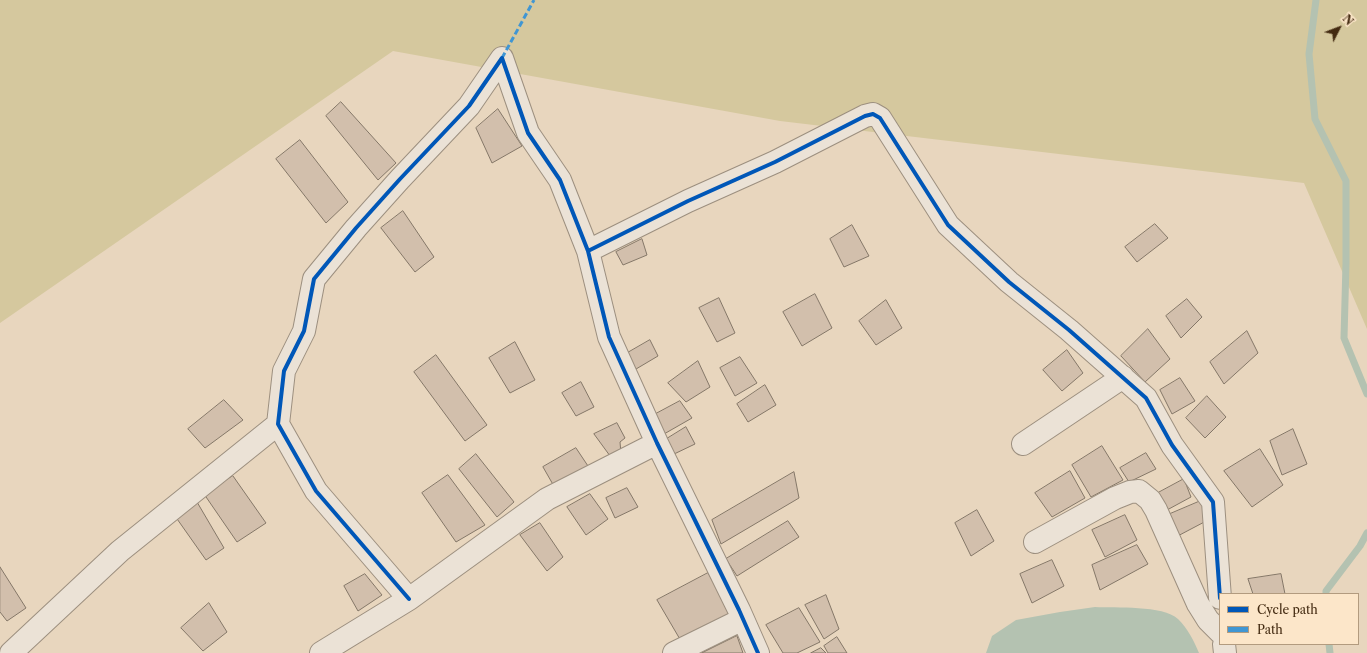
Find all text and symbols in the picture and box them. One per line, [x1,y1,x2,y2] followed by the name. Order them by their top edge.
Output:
[1319,8,1359,48] north arrow
[1340,12,1356,28] text: N
[1219,593,1359,645] legend
[1257,602,1318,617] text: Cycle path
[1257,622,1283,637] text: Path

